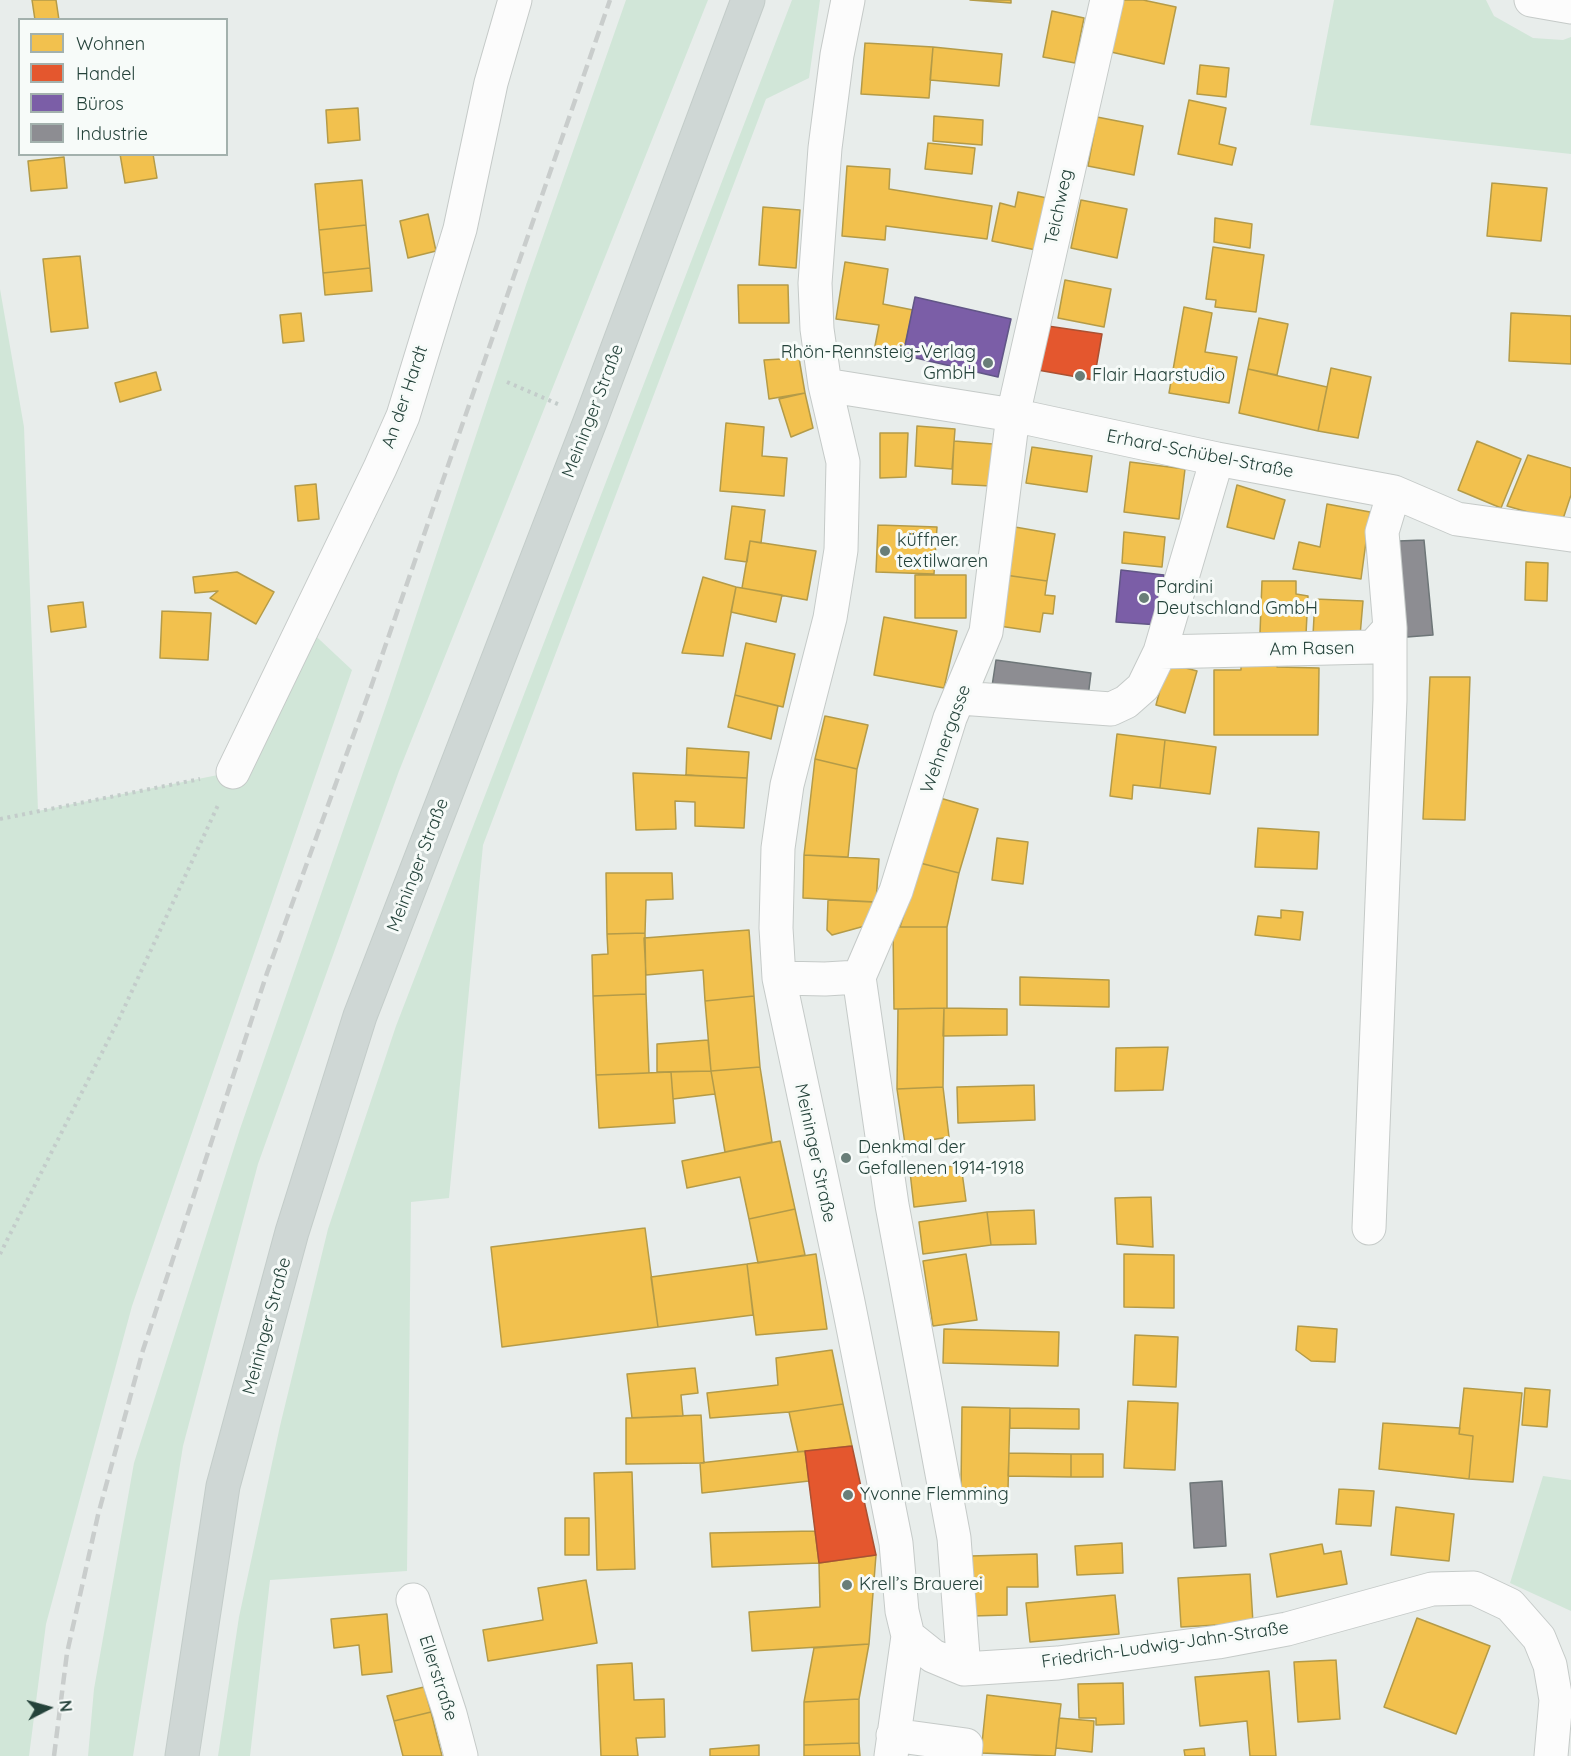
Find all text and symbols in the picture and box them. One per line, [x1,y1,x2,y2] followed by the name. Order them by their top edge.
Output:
[18,18,228,156] legend
[76,32,145,55] text: Wohnen
[76,62,136,85] text: Handel
[76,92,124,115] text: Büros
[76,122,148,145] text: Industrie
[1040,167,1078,247] street label: Teichweg
[558,341,628,481] street label: Meininger Straße
[781,342,976,385] place label: Rhön-Rennsteig-Verlag GmbH
[377,343,433,451] street label: An der Hardt
[981,356,995,370] marker: Rhön-Rennsteig-Verlag GmbH
[1092,365,1225,387] place label: Flair Haarstudio
[1073,369,1087,383] marker: Flair Haarstudio
[1105,425,1295,483] street label: Erhard-Schübel-Straße
[897,530,988,572] place label: küffner. textilwaren
[878,544,892,558] marker: küffner. textilwaren
[1156,577,1318,620] place label: Pardini Deutschland GmbH
[1137,591,1151,605] marker: Pardini Deutschland GmbH
[1269,637,1355,661] street label: Am Rasen
[916,682,976,796] street label: Wehnergasse
[383,795,453,935] street label: Meininger Straße
[790,1082,840,1224] street label: Meininger Straße
[858,1137,1024,1180] place label: Denkmal der Gefallenen 1914-1918
[839,1151,853,1165] marker: Denkmal der Gefallenen 1914-1918
[238,1255,296,1397] street label: Meininger Straße
[860,1484,1009,1506] place label: Yvonne Flemming
[841,1488,855,1502] marker: Yvonne Flemming
[859,1574,983,1596] place label: Krell’s Brauerei
[840,1578,854,1592] marker: Krell’s Brauerei
[1040,1617,1290,1673] street label: Friedrich-Ludwig-Jahn-Straße
[414,1632,462,1724] street label: Ellerstraße
[18,1678,78,1738] north arrow
[55,1699,76,1713] text: N

